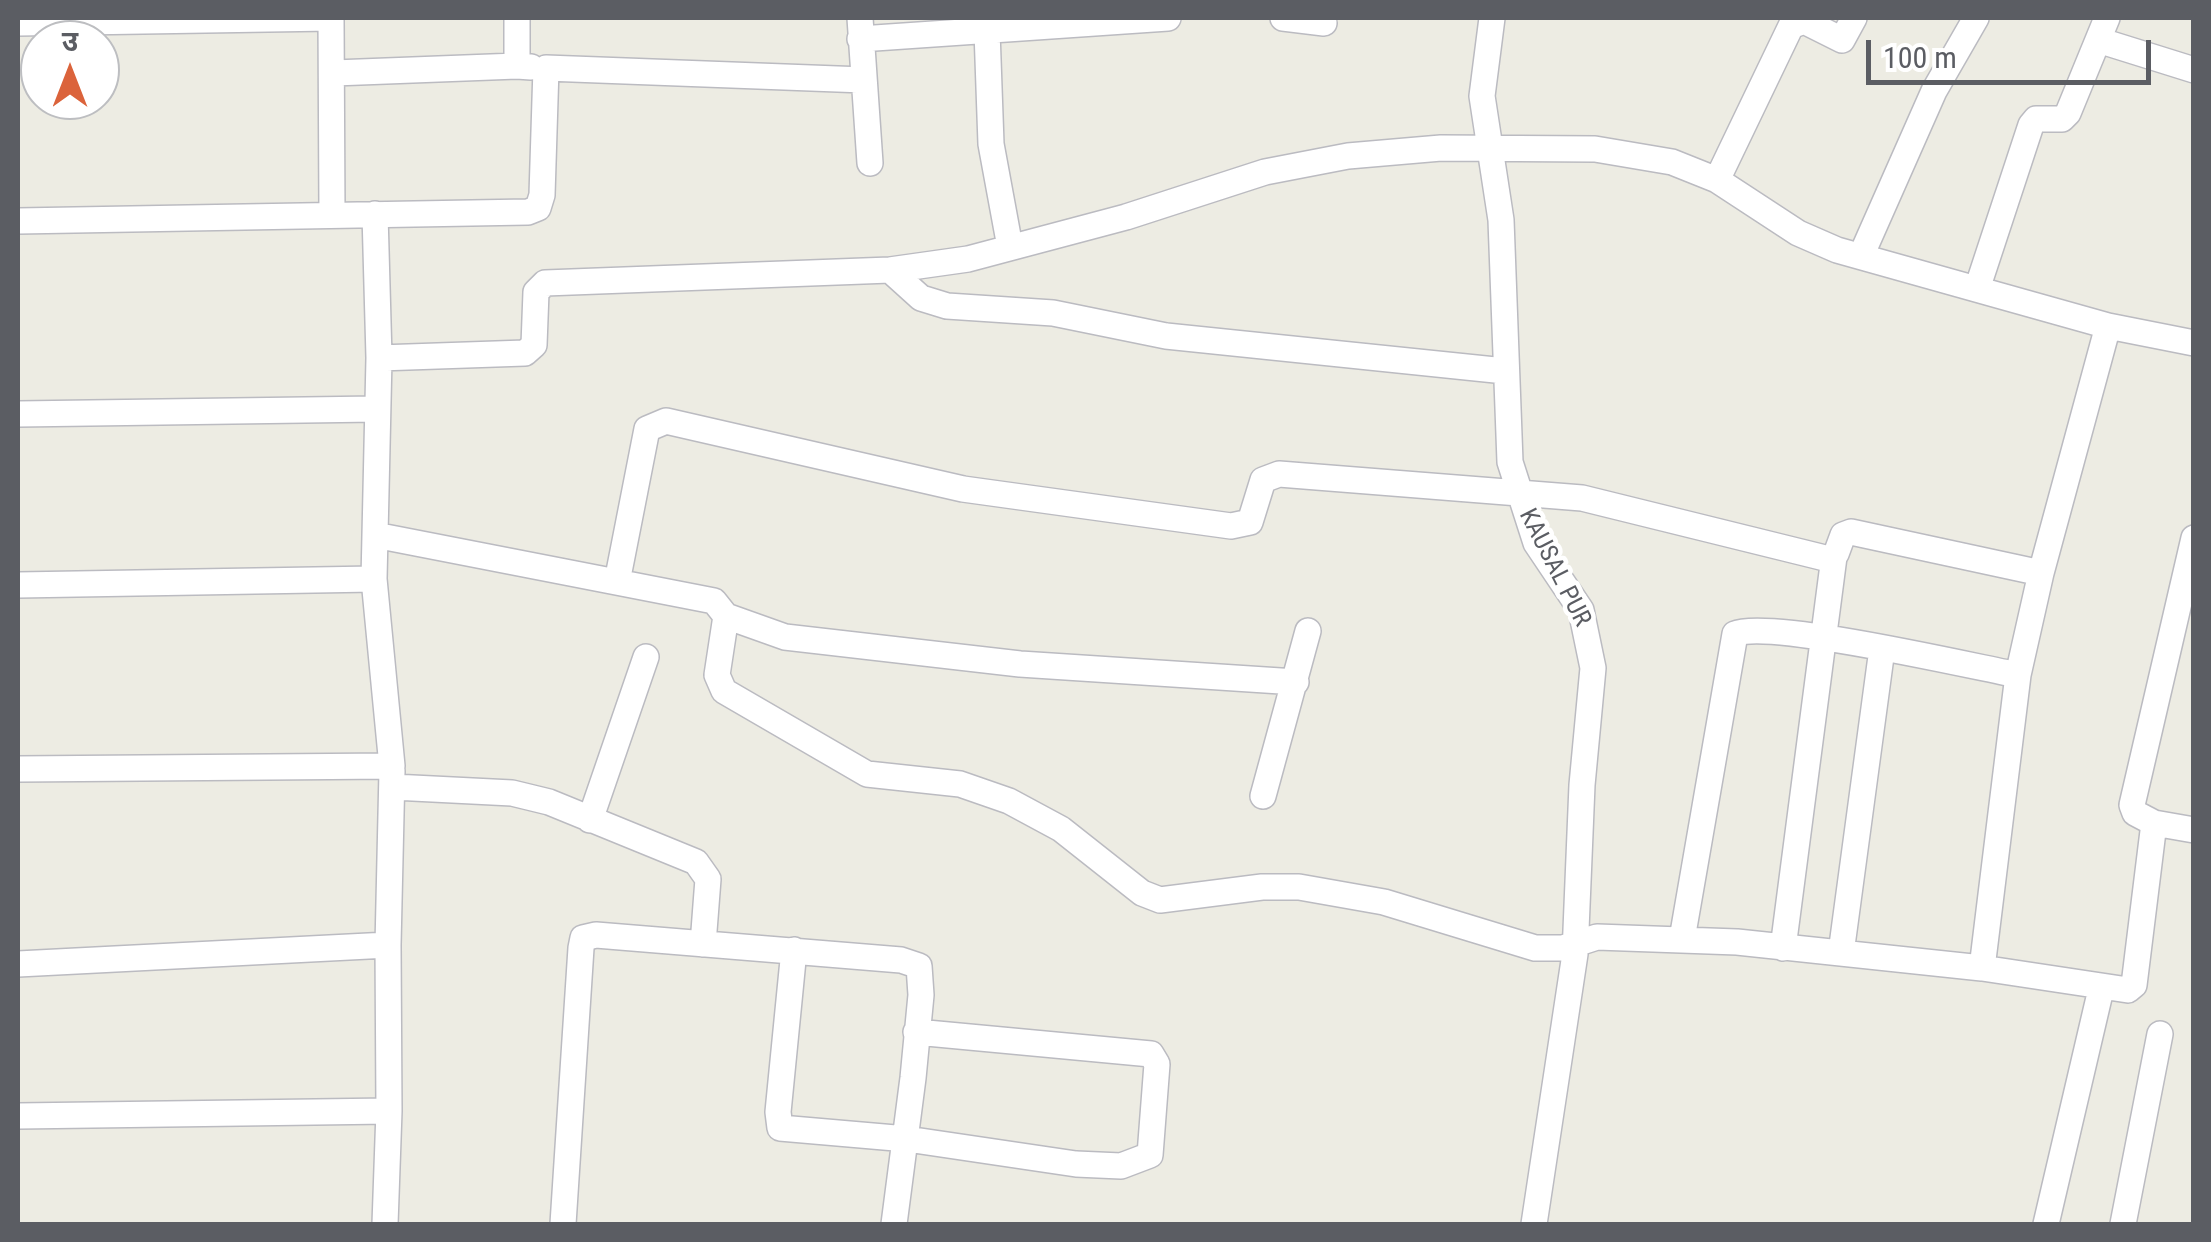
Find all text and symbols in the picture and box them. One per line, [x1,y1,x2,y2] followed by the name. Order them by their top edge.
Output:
[20,20,120,120] north arrow
[1871,20,2156,82] scale bar
[62,25,78,58] text: उ
[1883,40,1957,75] text: 100 m
[1512,504,1596,632] street label: KAUSAL PUR

